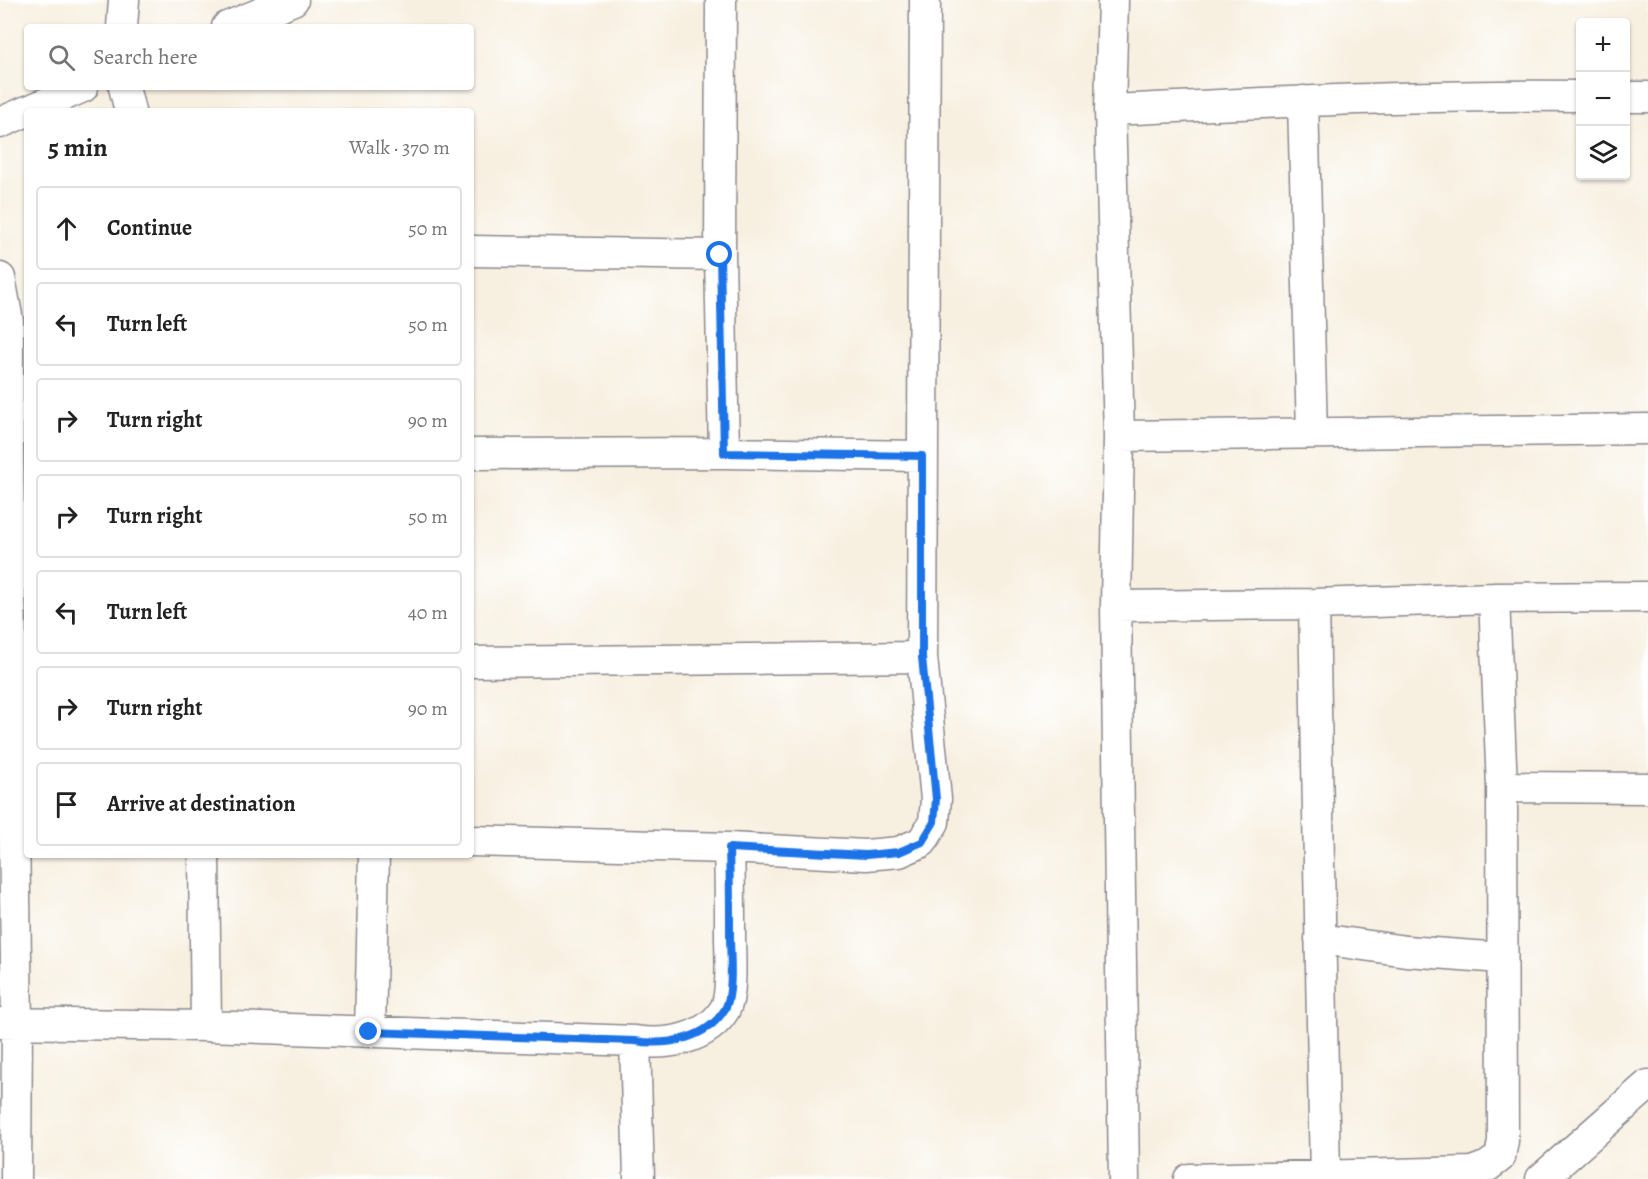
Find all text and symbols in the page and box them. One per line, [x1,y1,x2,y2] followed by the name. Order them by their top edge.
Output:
[1576,18,1630,180] map controls
[1576,18,1630,72] button: +
[24,24,474,90] search box
[45,41,78,74] icon: search
[93,42,198,72] text: Search here
[1576,72,1630,126] button: −
[1576,126,1630,180] button: layers
[48,130,108,165] text: 5 min
[349,134,450,161] text: Walk · 370 m
[50,212,83,245] icon: ahead
[107,213,192,243] text: Continue
[408,215,448,242] text: 50 m
[706,241,732,267] route start
[50,308,83,341] icon: left
[107,309,187,339] text: Turn left
[408,311,448,338] text: 50 m
[50,404,83,437] icon: right
[107,405,203,435] text: Turn right
[408,407,448,434] text: 90 m
[50,500,83,533] icon: right
[107,501,203,531] text: Turn right
[408,503,448,530] text: 50 m
[50,596,83,629] icon: left
[107,597,187,627] text: Turn left
[408,599,448,626] text: 40 m
[50,692,83,725] icon: right
[107,693,203,723] text: Turn right
[408,695,448,722] text: 90 m
[50,788,83,821] icon: arrive
[107,789,296,819] text: Arrive at destination
[355,1018,381,1044] route end

